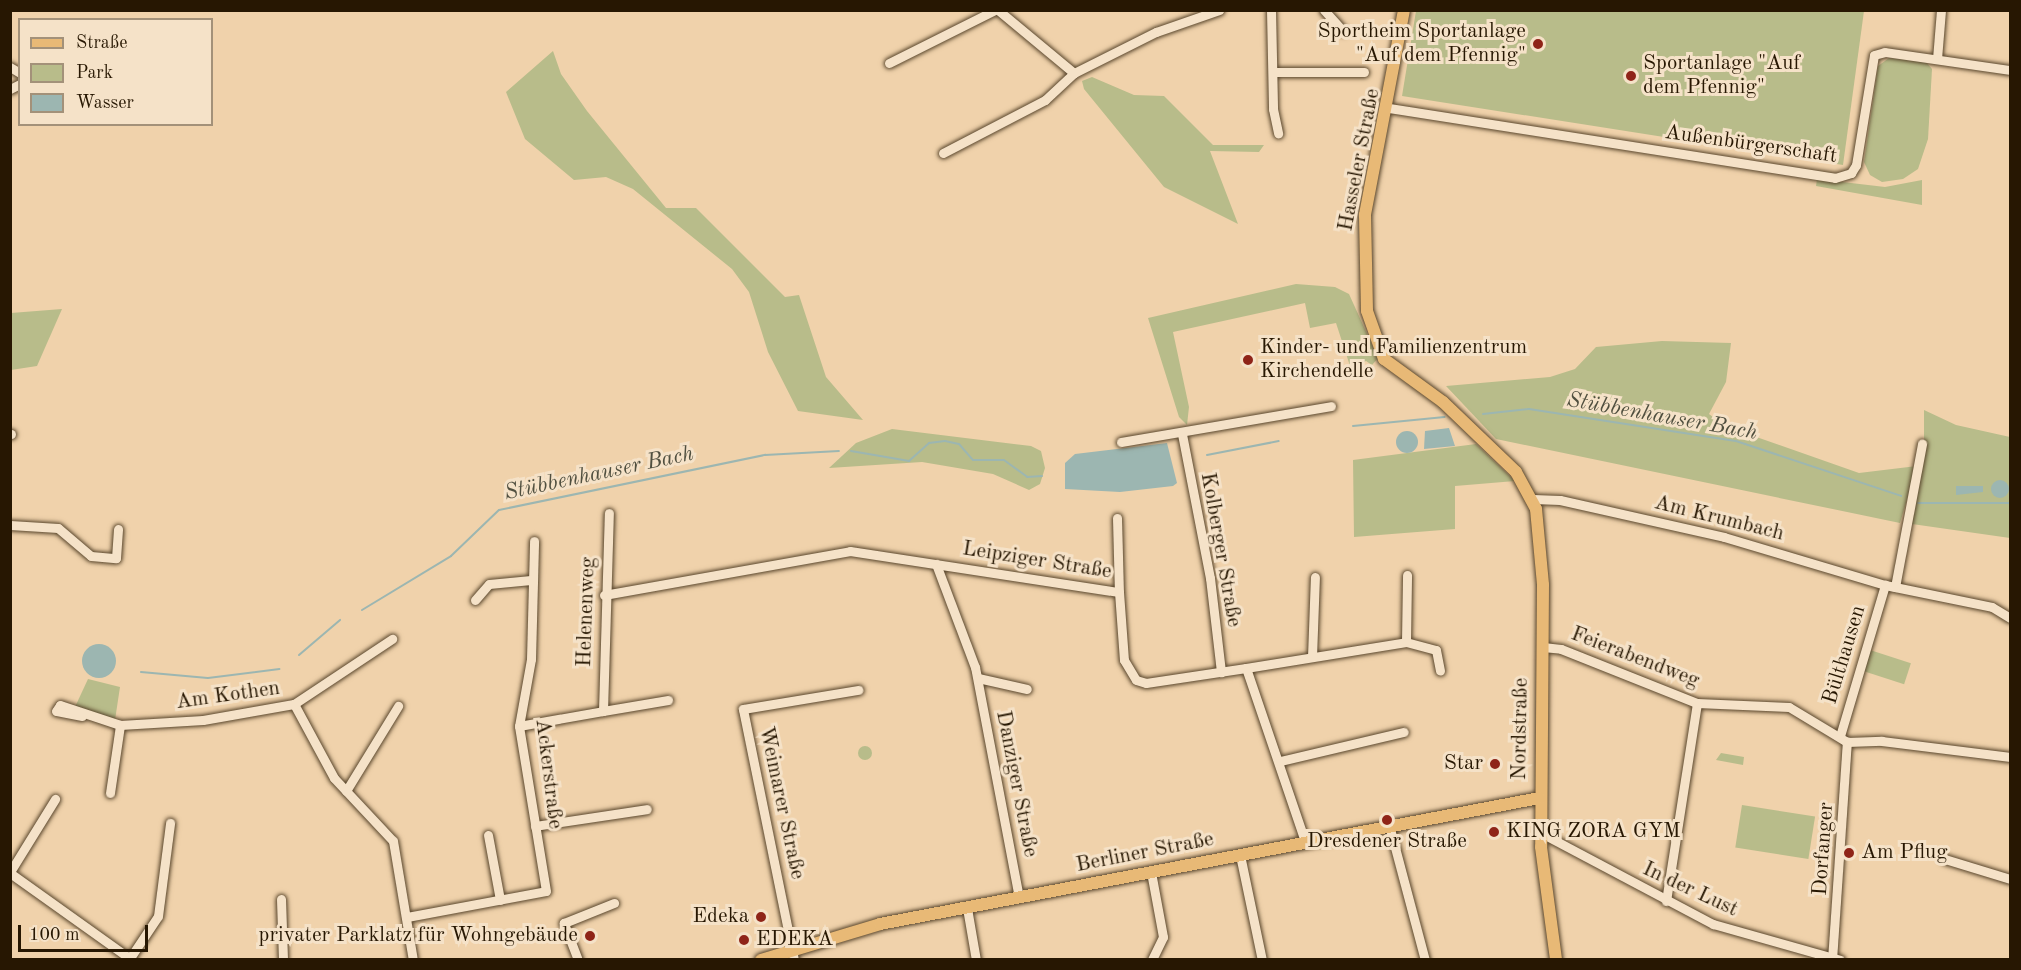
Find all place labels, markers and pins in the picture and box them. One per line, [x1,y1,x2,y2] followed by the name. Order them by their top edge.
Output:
[1317,19,1526,69] place label: Sportheim Sportanlage "Auf dem Pfennig"
[1531,37,1545,51] marker: Sportheim Sportanlage "Auf dem Pfennig"
[1643,51,1800,101] place label: Sportanlage "Auf dem Pfennig"
[1624,69,1638,83] marker: Sportanlage "Auf dem Pfennig"
[1260,335,1527,385] place label: Kinder- und Familienzentrum Kirchendelle
[1241,353,1255,367] marker: Kinder- und Familienzentrum Kirchendelle
[1444,751,1483,777] place label: Star
[1488,757,1502,771] marker: Star
[1380,813,1394,827] marker: Dresdener Straße
[1506,819,1681,845] place label: KING ZORA GYM
[1487,825,1501,839] marker: KING ZORA GYM
[1307,829,1467,855] place label: Dresdener Straße
[1861,840,1948,866] place label: Am Pflug
[1842,846,1856,860] marker: Am Pflug
[693,904,749,930] place label: Edeka
[754,910,768,924] marker: Edeka
[259,923,578,949] place label: privater Parklatz für Wohngebäude
[756,927,833,953] place label: EDEKA
[583,929,597,943] marker: privater Parklatz für Wohngebäude
[737,933,751,947] marker: EDEKA

